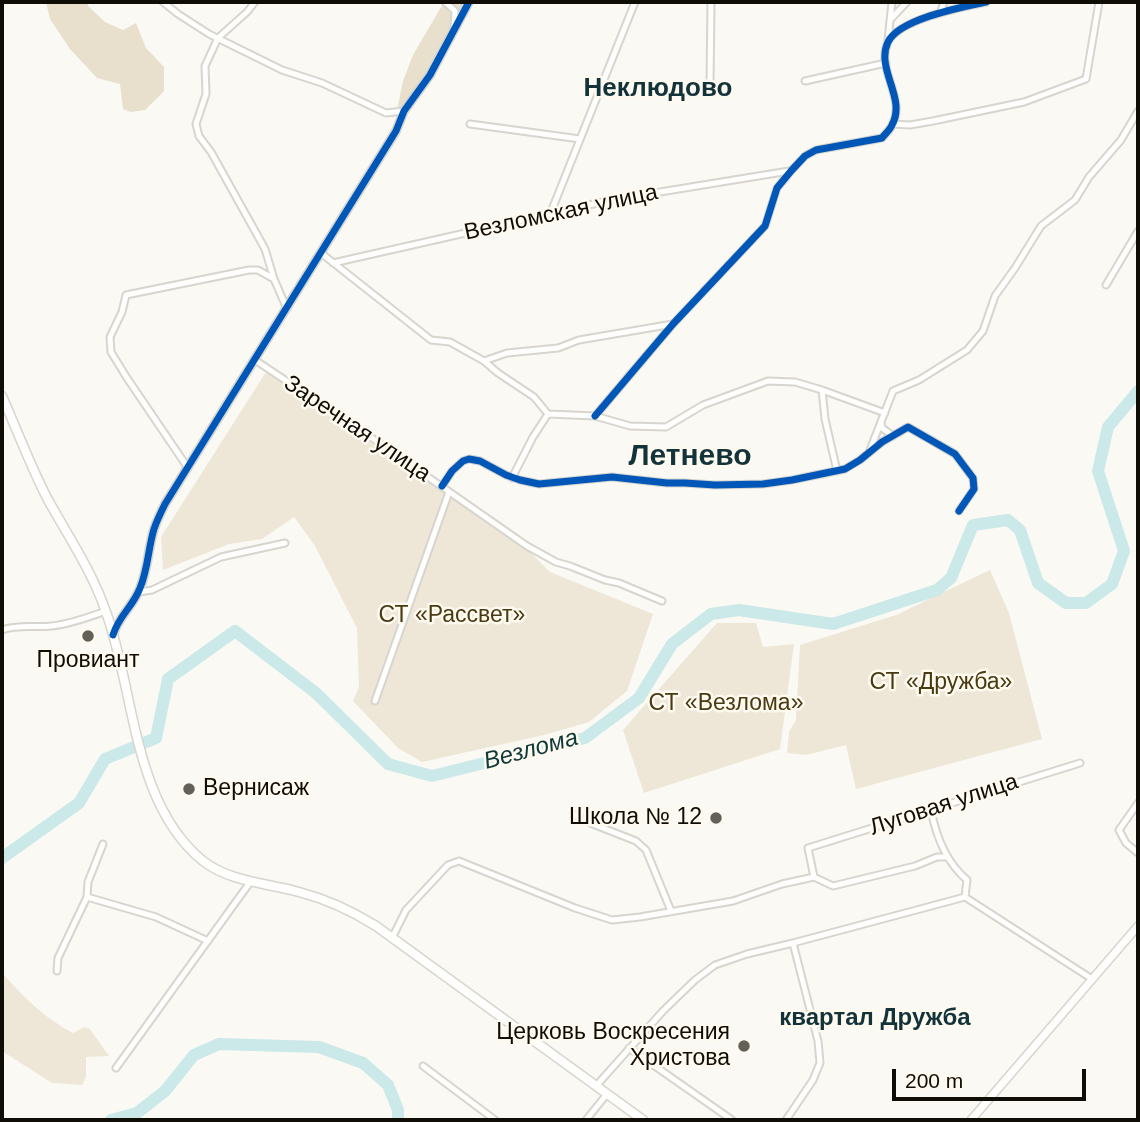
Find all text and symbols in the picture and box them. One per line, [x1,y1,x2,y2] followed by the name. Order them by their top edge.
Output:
[584,73,732,105] district label: Неклюдово
[462,179,660,247] street label: Везломская улица
[278,370,436,488] street label: Заречная улица
[628,439,752,475] district label: Летнево
[379,602,525,630] park label: СТ «Рассвет»
[80,628,96,644] marker: Провиант
[36,647,140,675] place label: Провиант
[870,669,1012,697] park label: СТ «Дружба»
[649,690,803,718] park label: СТ «Везлома»
[481,724,581,776] water label: Везлома
[866,768,1022,842] street label: Луговая улица
[203,775,309,803] place label: Вернисаж
[181,781,197,797] marker: Вернисаж
[569,804,702,832] place label: Школа № 12
[708,810,724,826] marker: Школа № 12
[779,1004,971,1032] district label: квартал Дружба
[496,1019,730,1073] place label: Церковь Воскресения Христова
[736,1038,752,1054] marker: Церковь Воскресения Христова
[895,1056,1089,1100] scale bar
[905,1069,963,1092] text: 200 m

